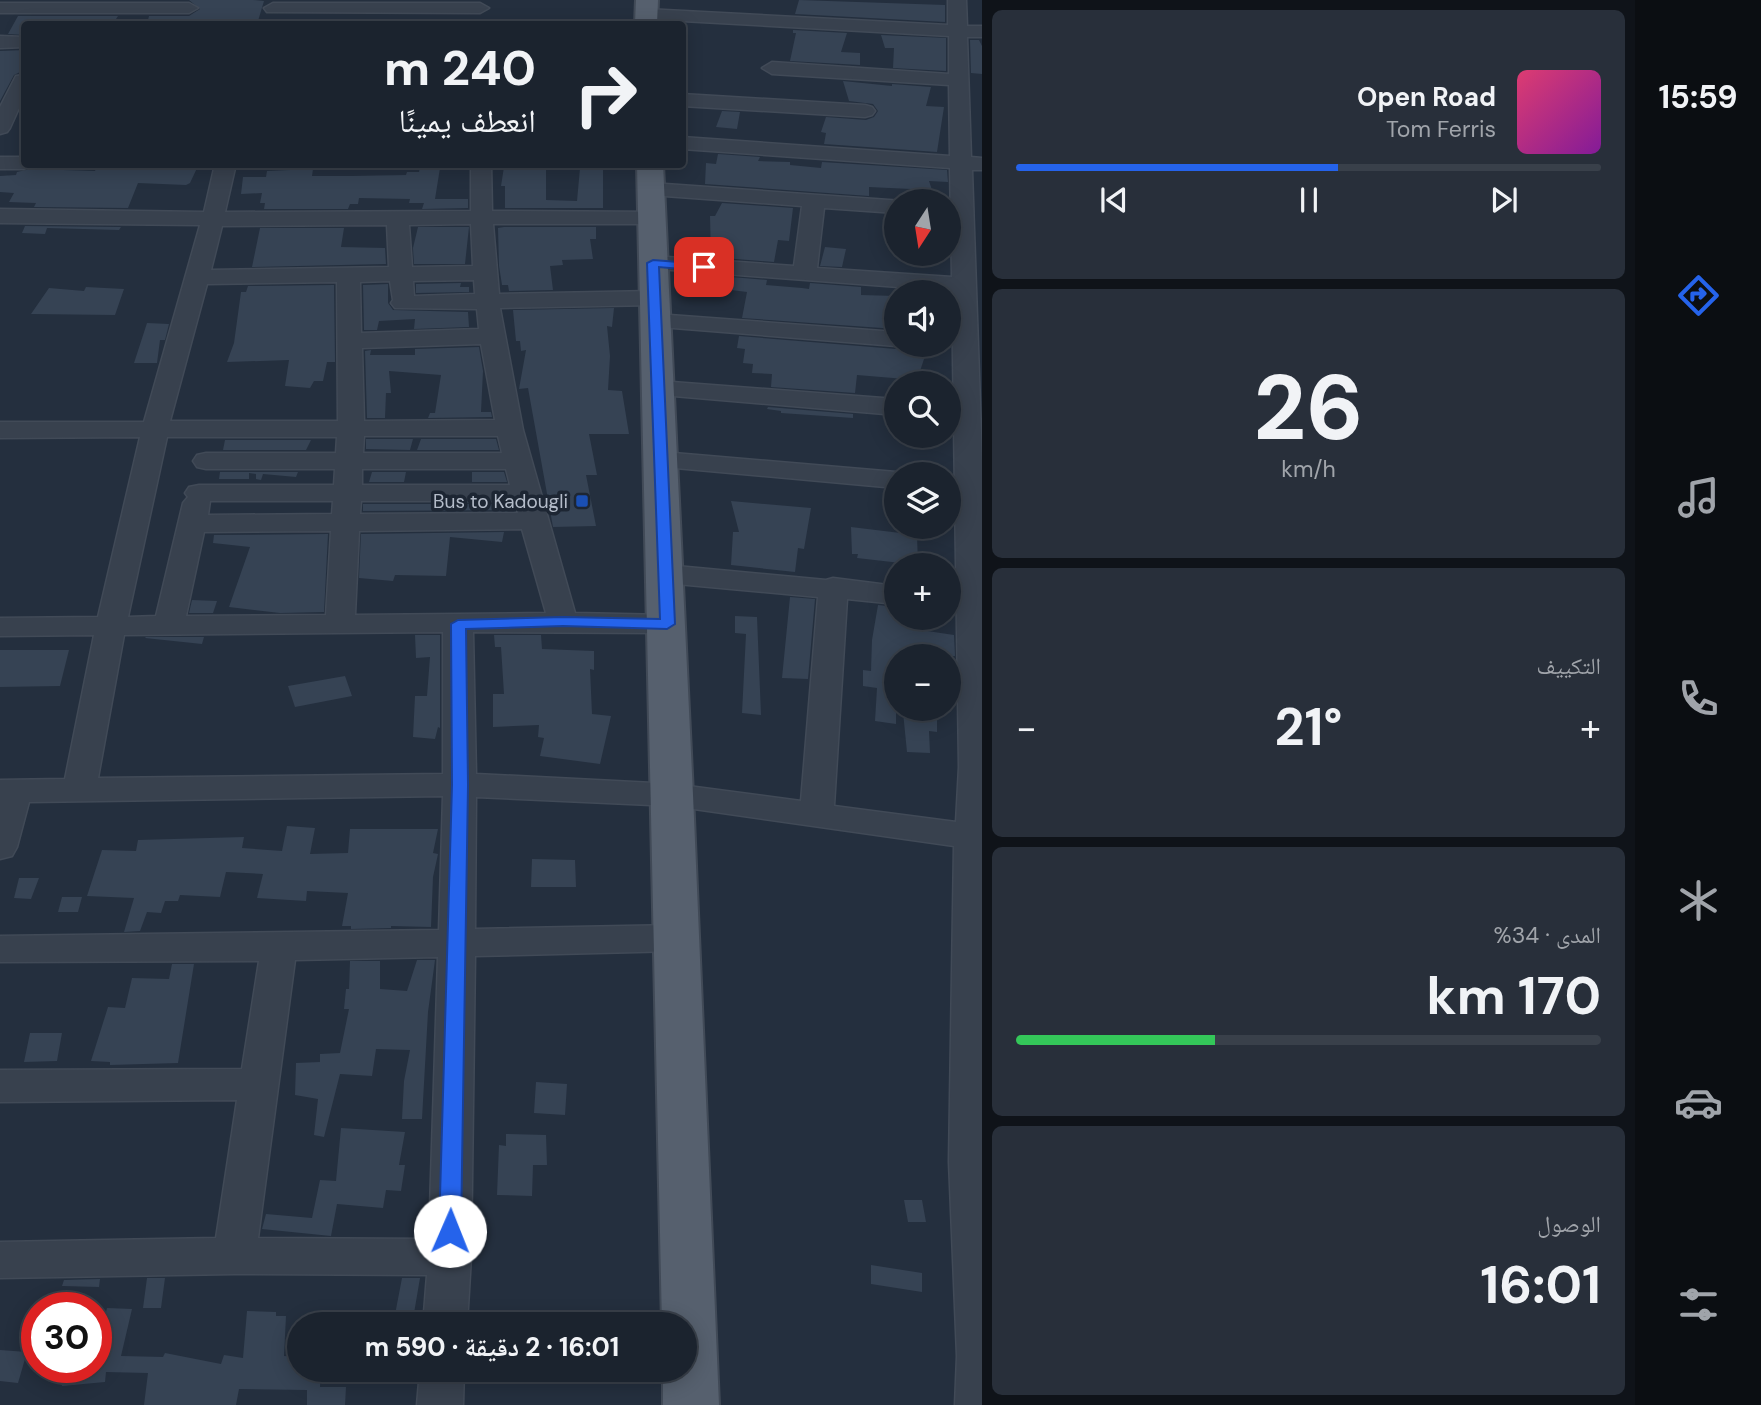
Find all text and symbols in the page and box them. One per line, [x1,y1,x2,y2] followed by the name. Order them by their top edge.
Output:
[384,36,536,100] text: 240 m
[560,49,651,140] icon: right
[1658,76,1738,118] text: 15:59
[1357,80,1496,114] text: Open Road
[398,100,536,142] text: انعطف يمينًا
[1386,114,1496,144] text: Tom Ferris
[1095,181,1133,219] icon: previous
[1290,181,1328,219] icon: pause
[1485,181,1523,219] icon: next
[884,189,961,266] north arrow
[884,189,961,721] map controls
[674,237,734,297] pin
[685,248,723,286] icon: arrive
[1674,271,1723,320] icon: directions
[884,280,961,357] button: sound
[1253,349,1364,467] text: 26
[884,371,961,448] button: search
[1281,454,1336,484] text: km/h
[884,462,961,539] button: layers
[1674,473,1723,522] icon: music
[433,489,568,514] place label: Bus to Kadougli
[574,493,590,509] marker: Bus to Kadougli
[884,553,961,630] button: +
[884,644,961,721] button: −
[1536,651,1601,681] text: التكييف
[1674,674,1723,723] icon: phone
[1275,693,1342,761] text: 21°
[1016,703,1037,753] text: −
[1580,703,1601,753] text: +
[1674,876,1723,925] icon: climate
[1494,920,1601,950] text: المدى · 34%
[1427,962,1601,1030] text: 170 km
[1674,1078,1723,1127] icon: car
[413,1194,487,1268] position arrow
[1537,1209,1601,1239] text: الوصول
[1480,1251,1601,1319] text: 16:01
[1674,1280,1723,1329] icon: filters
[21,1292,112,1383] speed limit sign: 30
[365,1330,619,1364] text: 16:01 · 2 دقيقة · 590 m

